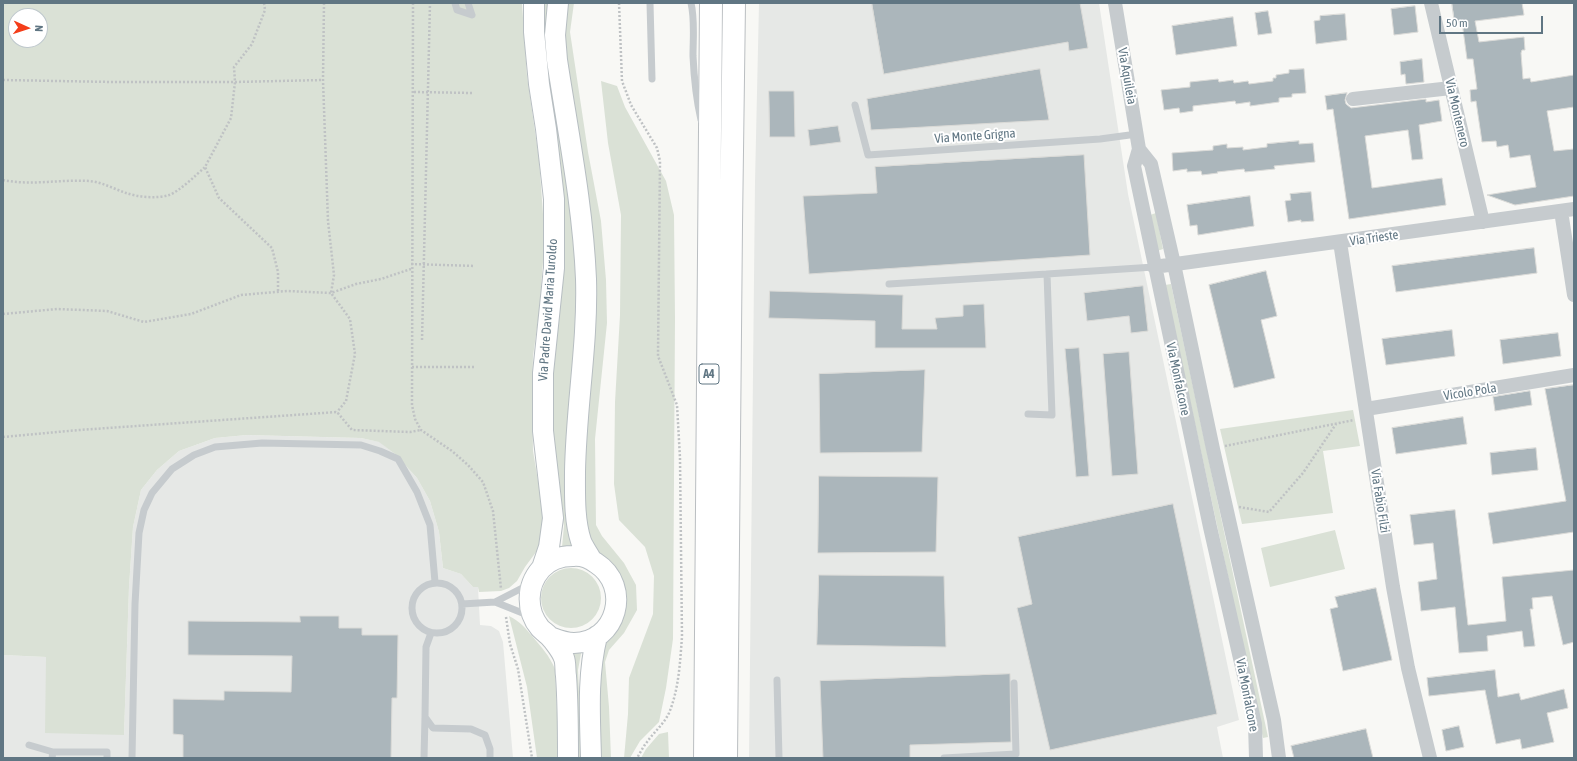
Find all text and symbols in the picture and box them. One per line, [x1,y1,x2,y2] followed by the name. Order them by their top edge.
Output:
[8,8,48,48] north arrow
[1441,8,1545,34] scale bar
[1446,16,1468,30] text: 50 m
[33,25,45,32] text: N
[1114,46,1140,106] street label: Via Aquileia
[1442,77,1472,149] street label: Via Montenero
[934,125,1016,147] street label: Via Monte Grigna
[1349,227,1399,249] street label: Via Trieste
[535,238,561,382] street label: Via Padre David Maria Turoldo
[1163,341,1193,417] street label: Via Monfalcone
[699,364,719,384] road number: A4
[1442,380,1498,404] street label: Vicolo Pola
[1367,468,1393,534] street label: Via Fabio Filzi
[1232,657,1262,733] street label: Via Monfalcone

